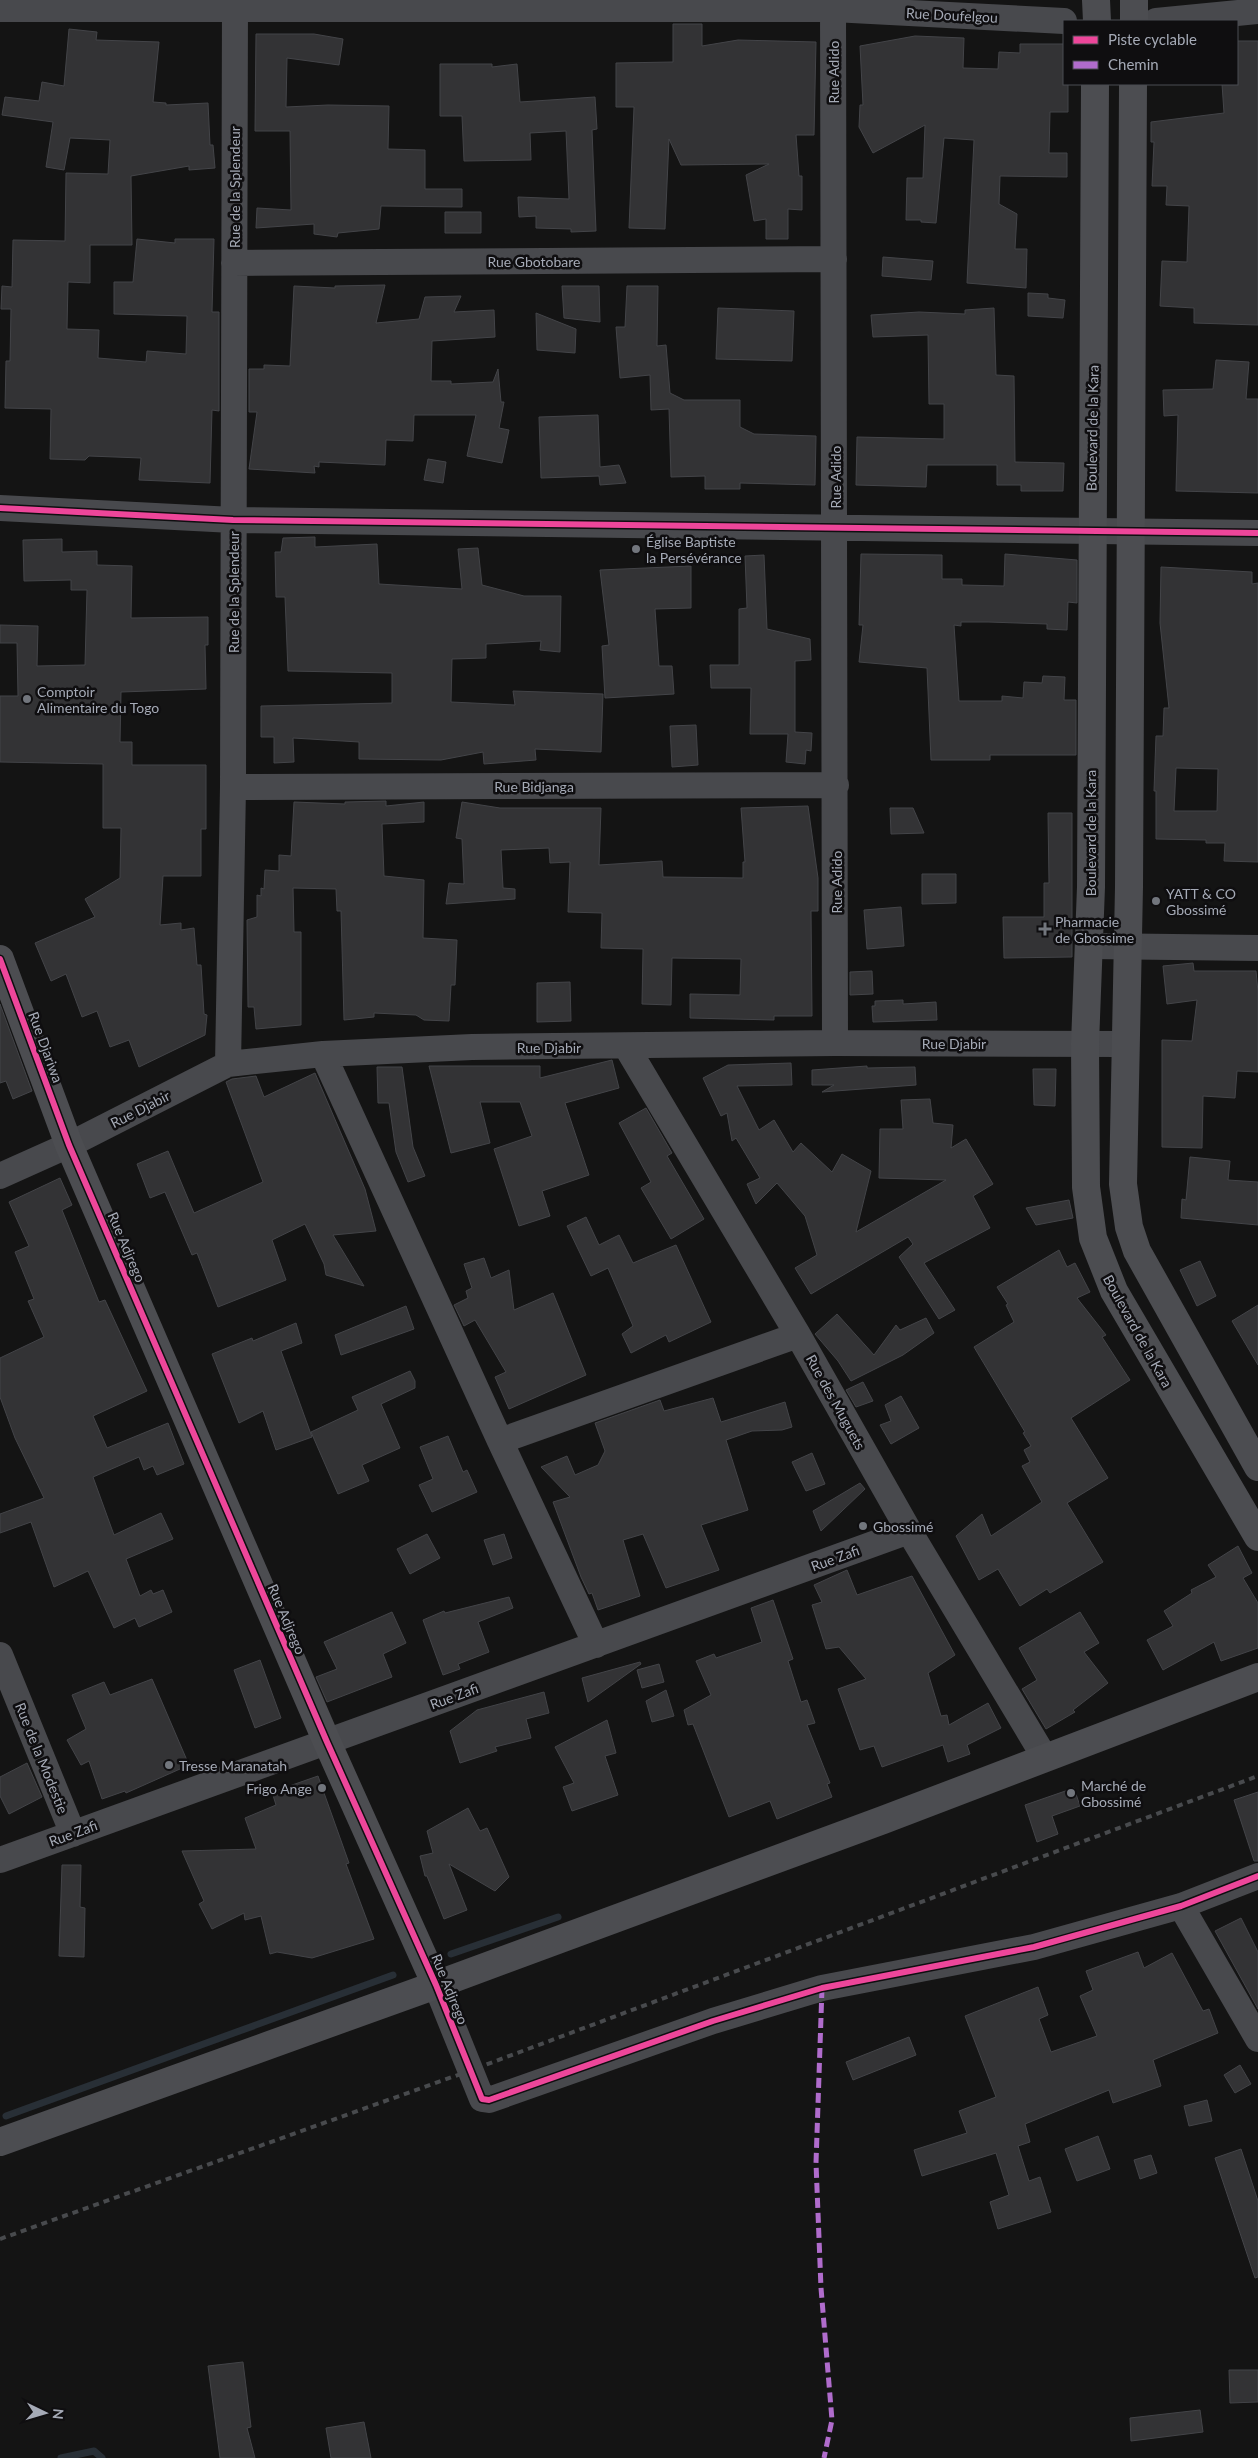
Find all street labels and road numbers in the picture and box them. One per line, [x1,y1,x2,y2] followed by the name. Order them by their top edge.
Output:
[906,4,998,26] street label: Rue Doufelgou
[825,40,842,104] street label: Rue Adido
[226,126,243,248] street label: Rue de la Splendeur
[487,253,581,270] street label: Rue Gbotobare
[1082,365,1102,491] street label: Boulevard de la Kara
[827,445,844,509] street label: Rue Adido
[225,531,242,653] street label: Rue de la Splendeur
[1082,770,1099,896] street label: Boulevard de la Kara
[494,778,574,795] street label: Rue Bidjanga
[828,850,845,914] street label: Rue Adido
[25,1009,67,1085] street label: Rue Djariwa
[922,1035,986,1052] street label: Rue Djabir
[517,1039,581,1056] street label: Rue Djabir
[107,1087,173,1131] street label: Rue Djabir
[105,1209,149,1285] street label: Rue Adjrego
[1100,1272,1176,1390] street label: Boulevard de la Kara
[803,1351,869,1453] street label: Rue des Muguets
[808,1541,862,1575] street label: Rue Zafi
[265,1581,309,1657] street label: Rue Adjrego
[427,1679,481,1713] street label: Rue Zafi
[12,1700,72,1816] street label: Rue de la Modestie
[46,1816,100,1850] street label: Rue Zafi
[428,1951,472,2027] street label: Rue Adjrego

